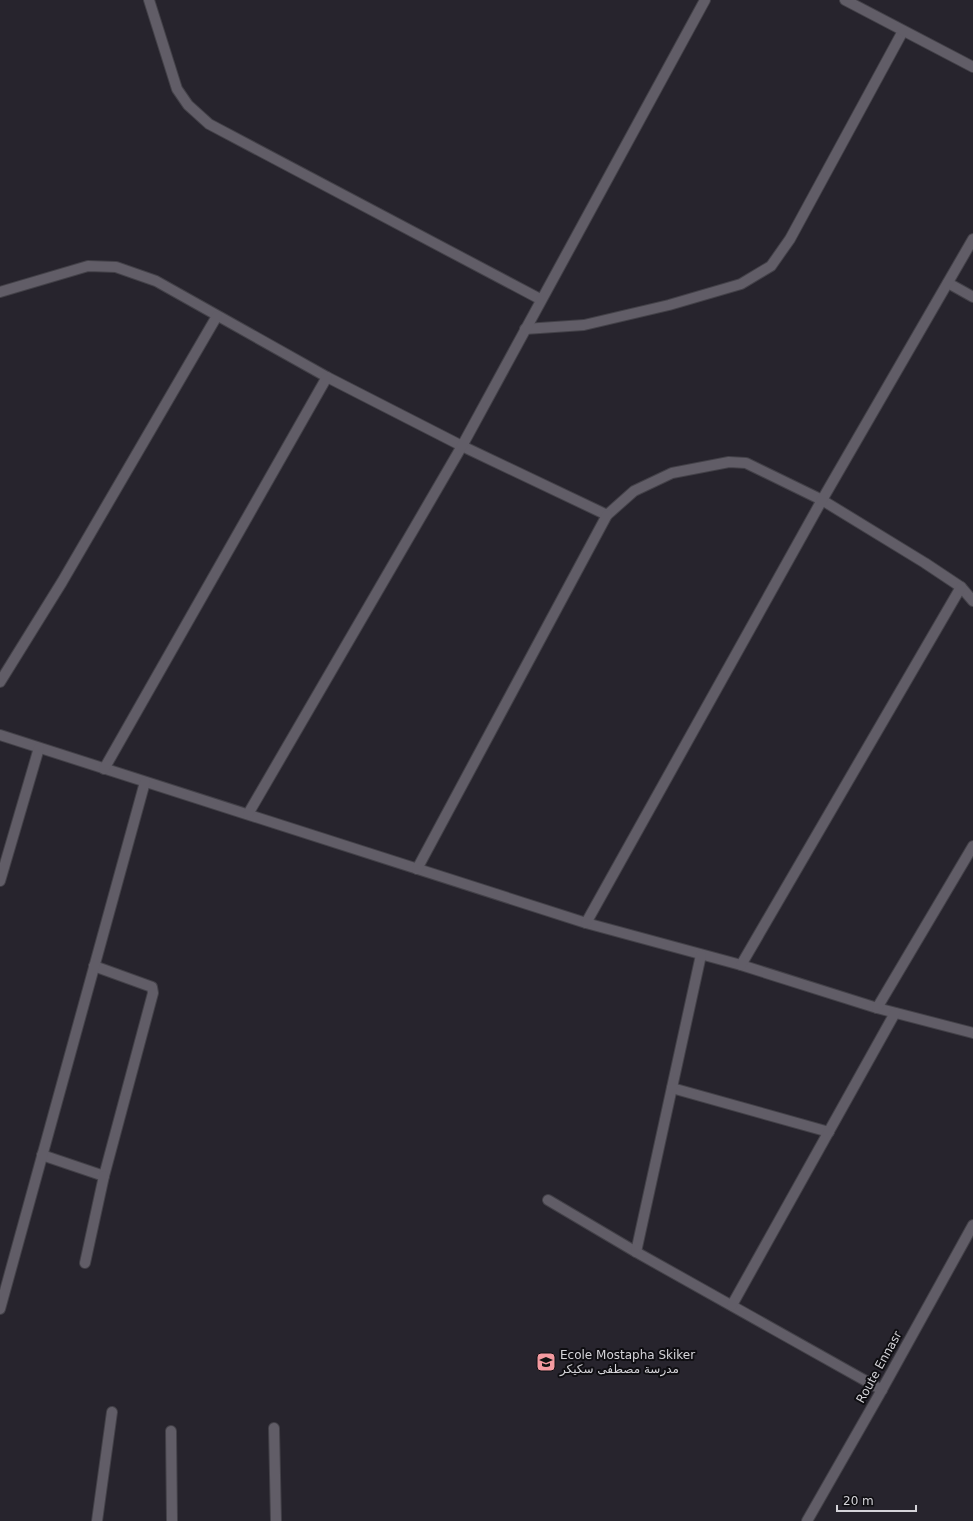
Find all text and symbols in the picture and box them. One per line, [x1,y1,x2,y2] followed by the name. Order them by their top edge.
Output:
[853,1329,905,1405] street label: Route Ennasr
[559,1348,695,1377] place label: Ecole Mostapha Skiker مدرسة مصطفى سكيكر
[535,1351,557,1373] school or university icon: Ecole Mostapha Skiker مدرسة مصطفى سكيكر
[837,1487,916,1513] scale bar
[843,1494,874,1508] text: 20 m

